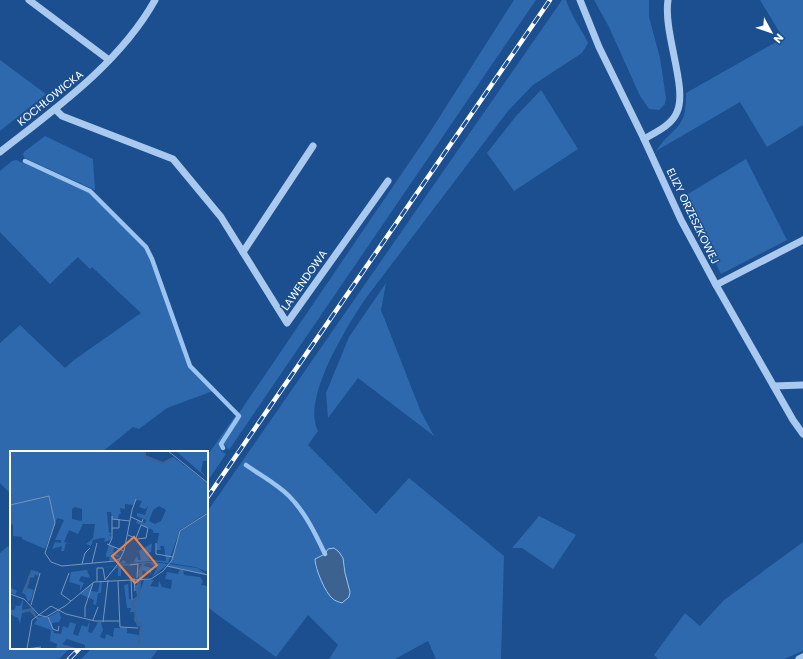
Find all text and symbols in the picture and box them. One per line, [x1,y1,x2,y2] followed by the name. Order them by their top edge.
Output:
[751,12,791,52] north arrow
[770,30,787,47] text: N
[14,66,87,130] street label: KOCHŁOWICKA
[663,165,723,267] street label: ELIZY ORZESZKOWEJ
[277,246,331,314] street label: LAWENDOWA
[10,451,208,649] inset map

